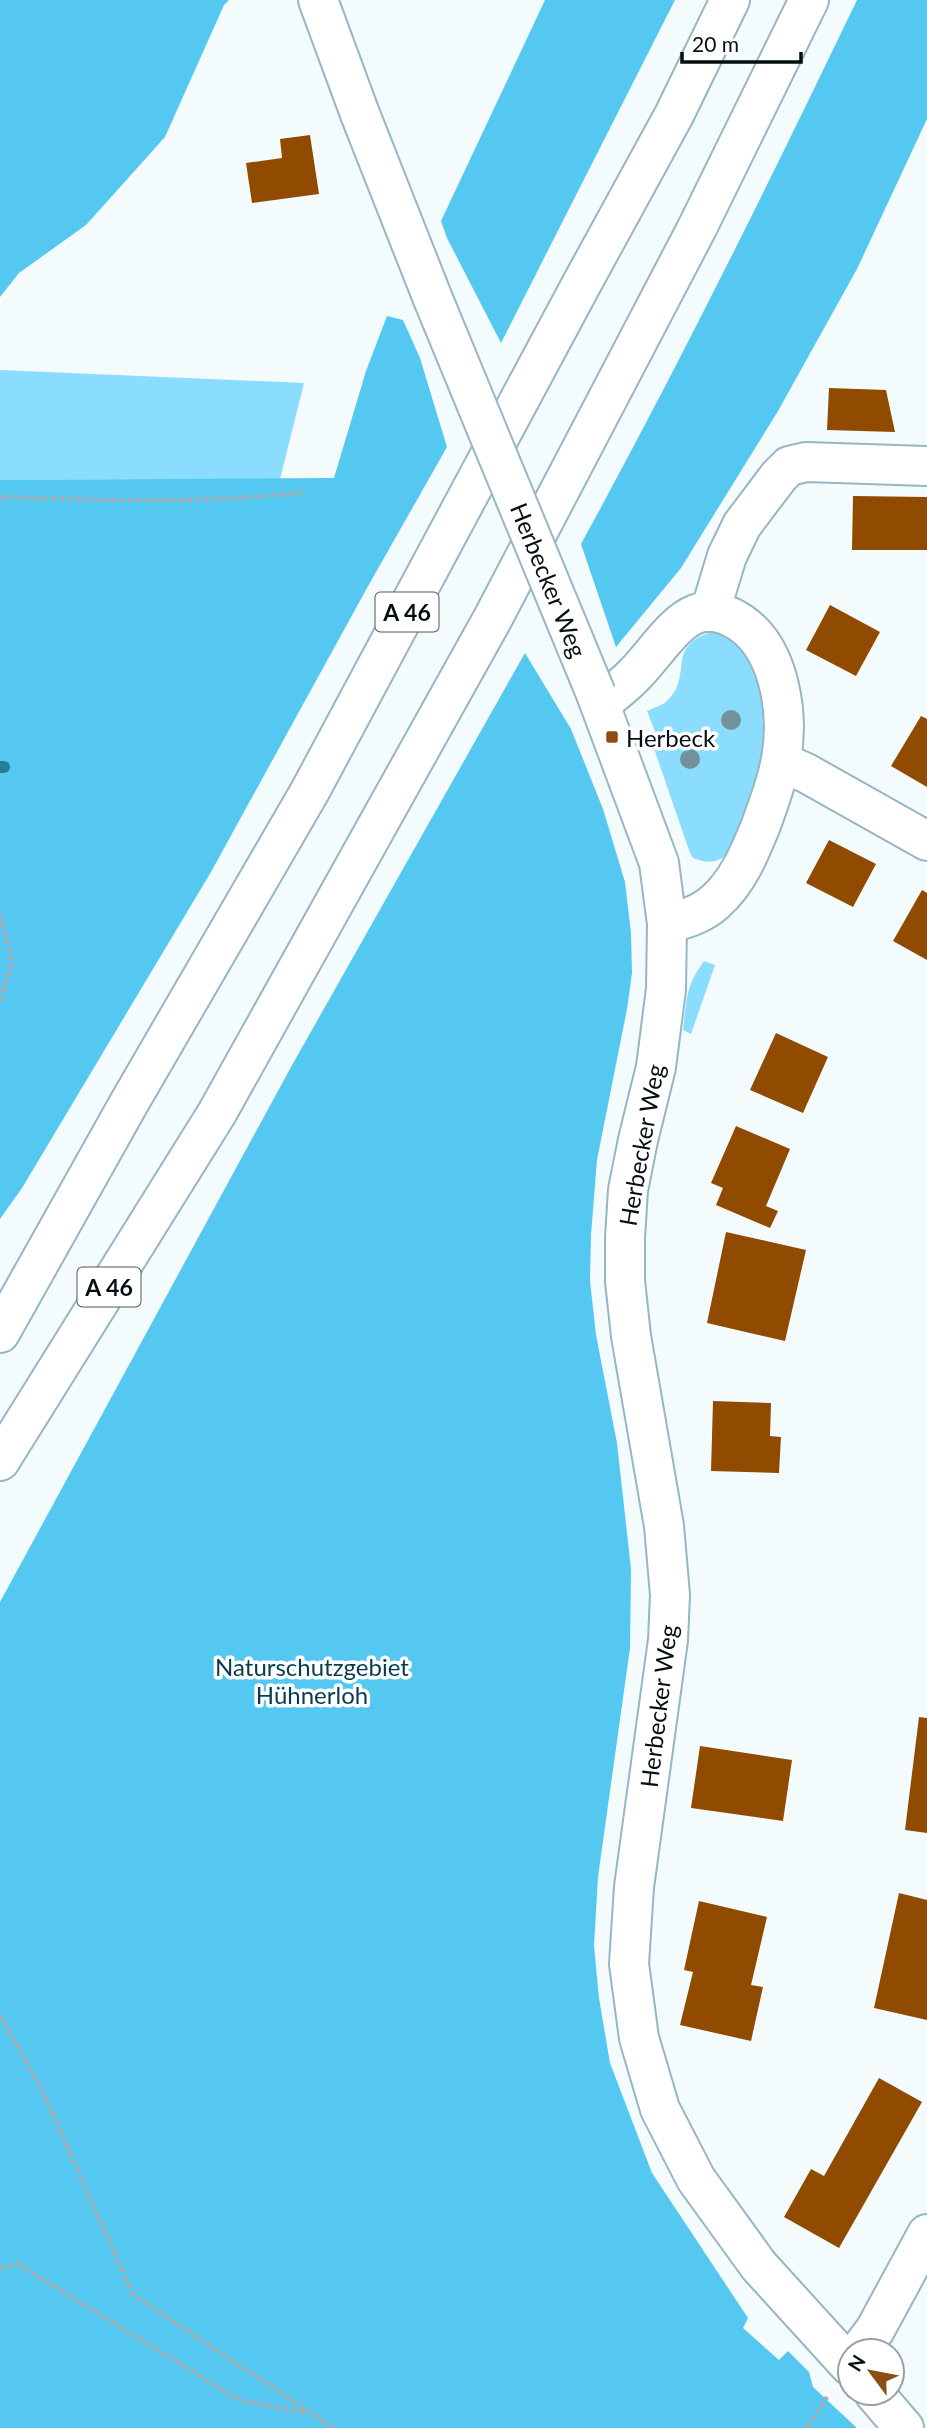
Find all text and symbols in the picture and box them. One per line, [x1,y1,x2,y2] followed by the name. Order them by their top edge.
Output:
[682,21,801,65] scale bar
[692,31,739,56] text: 20 m
[505,499,593,661] street label: Herbecker Weg
[376,592,438,632] road number: A 46
[626,723,716,752] place label: Herbeck
[604,729,620,745] marker: Herbeck
[612,1062,670,1228] street label: Herbecker Weg
[78,1268,140,1306] road number: A 46
[634,1623,682,1789] street label: Herbecker Weg
[215,1652,409,1709] park label: Naturschutzgebiet Hühnerloh
[836,2337,906,2407] north arrow
[843,2350,870,2375] text: N

